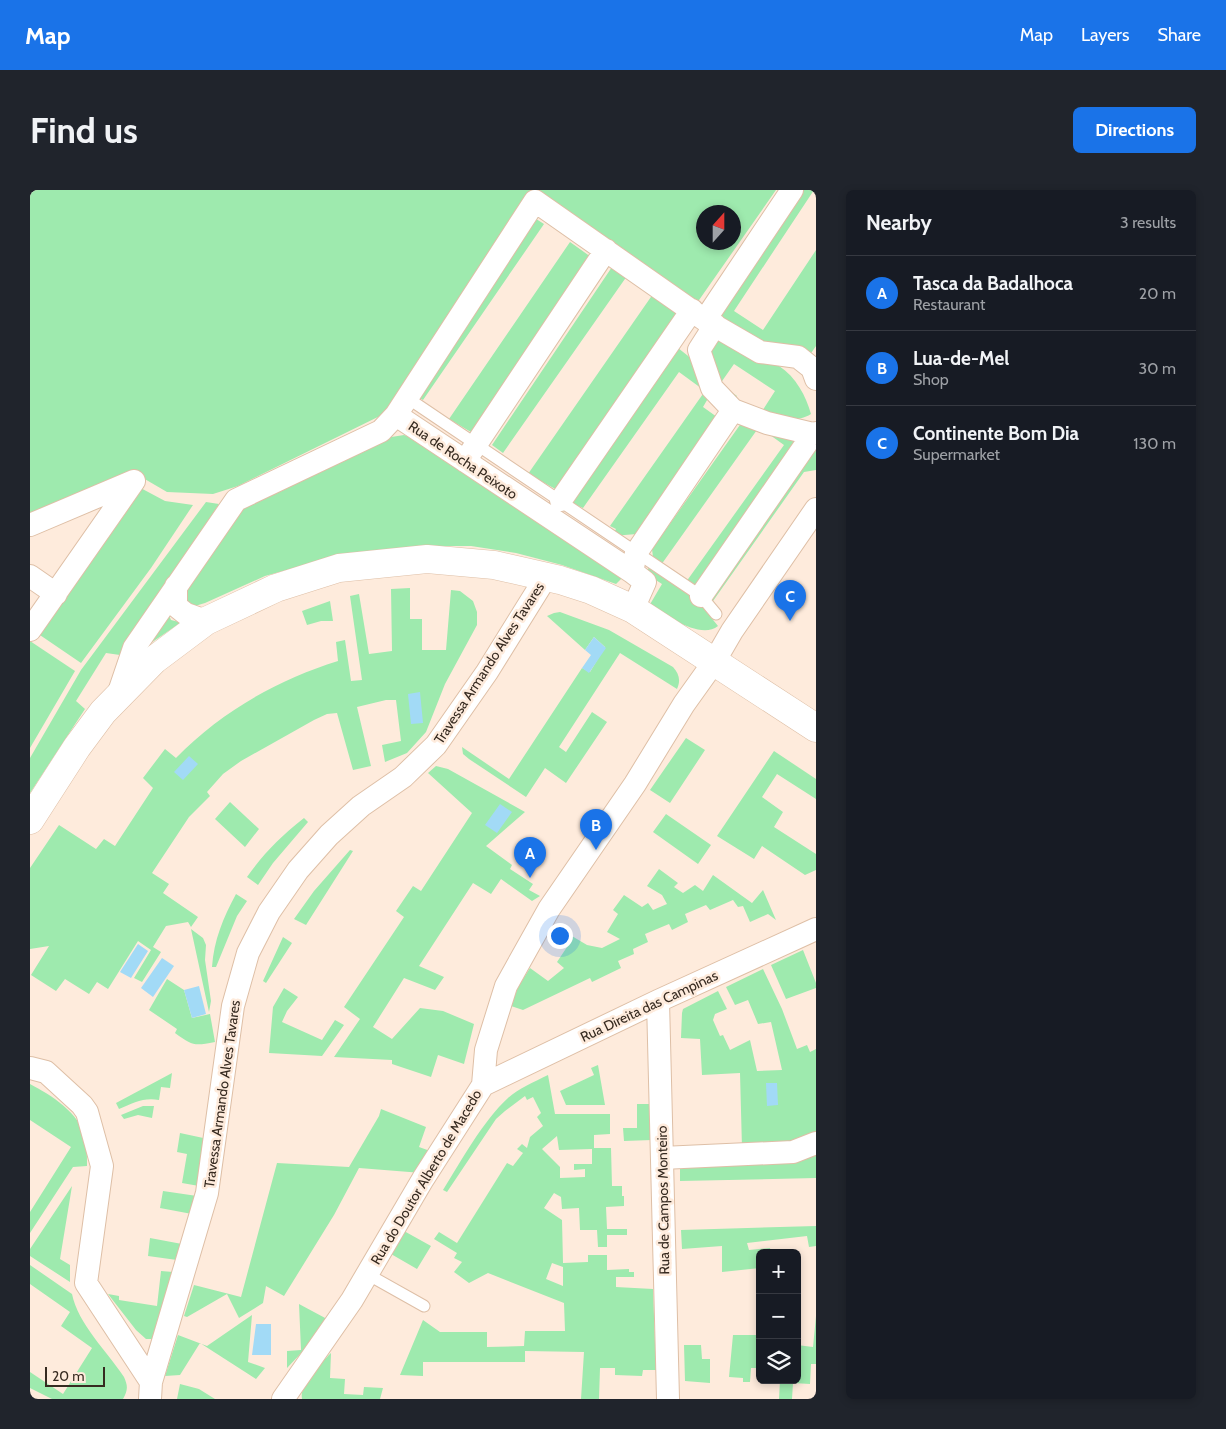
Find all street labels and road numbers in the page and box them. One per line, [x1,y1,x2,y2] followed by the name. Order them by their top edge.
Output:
[405,417,521,503] street label: Rua de Rocha Peixoto
[430,579,548,747] street label: Travessa Armando Alves Tavares
[577,966,721,1046] street label: Rua Direita das Campinas
[200,999,244,1189] street label: Travessa Armando Alves Tavares
[367,1086,486,1268] street label: Rua do Doutor Alberto de Macedo
[653,1125,673,1275] street label: Rua de Campos Monteiro

